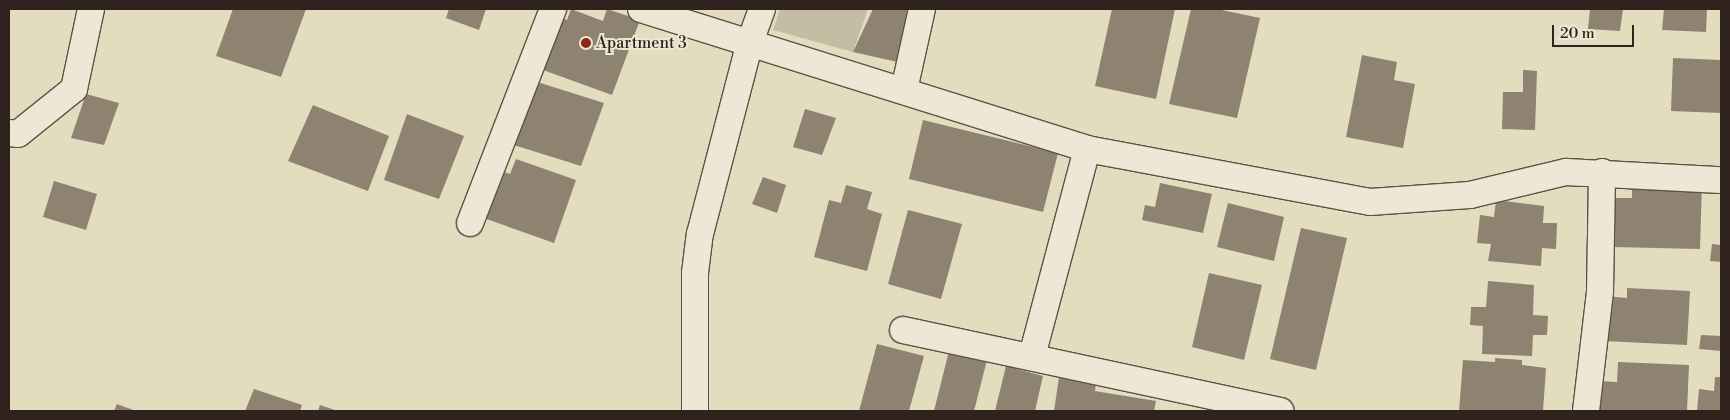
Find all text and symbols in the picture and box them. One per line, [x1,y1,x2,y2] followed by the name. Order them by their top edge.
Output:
[1555,15,1638,47] scale bar
[1560,24,1595,43] text: 20 m
[596,33,687,53] place label: Apartment 3
[580,37,592,49] marker: Apartment 3

